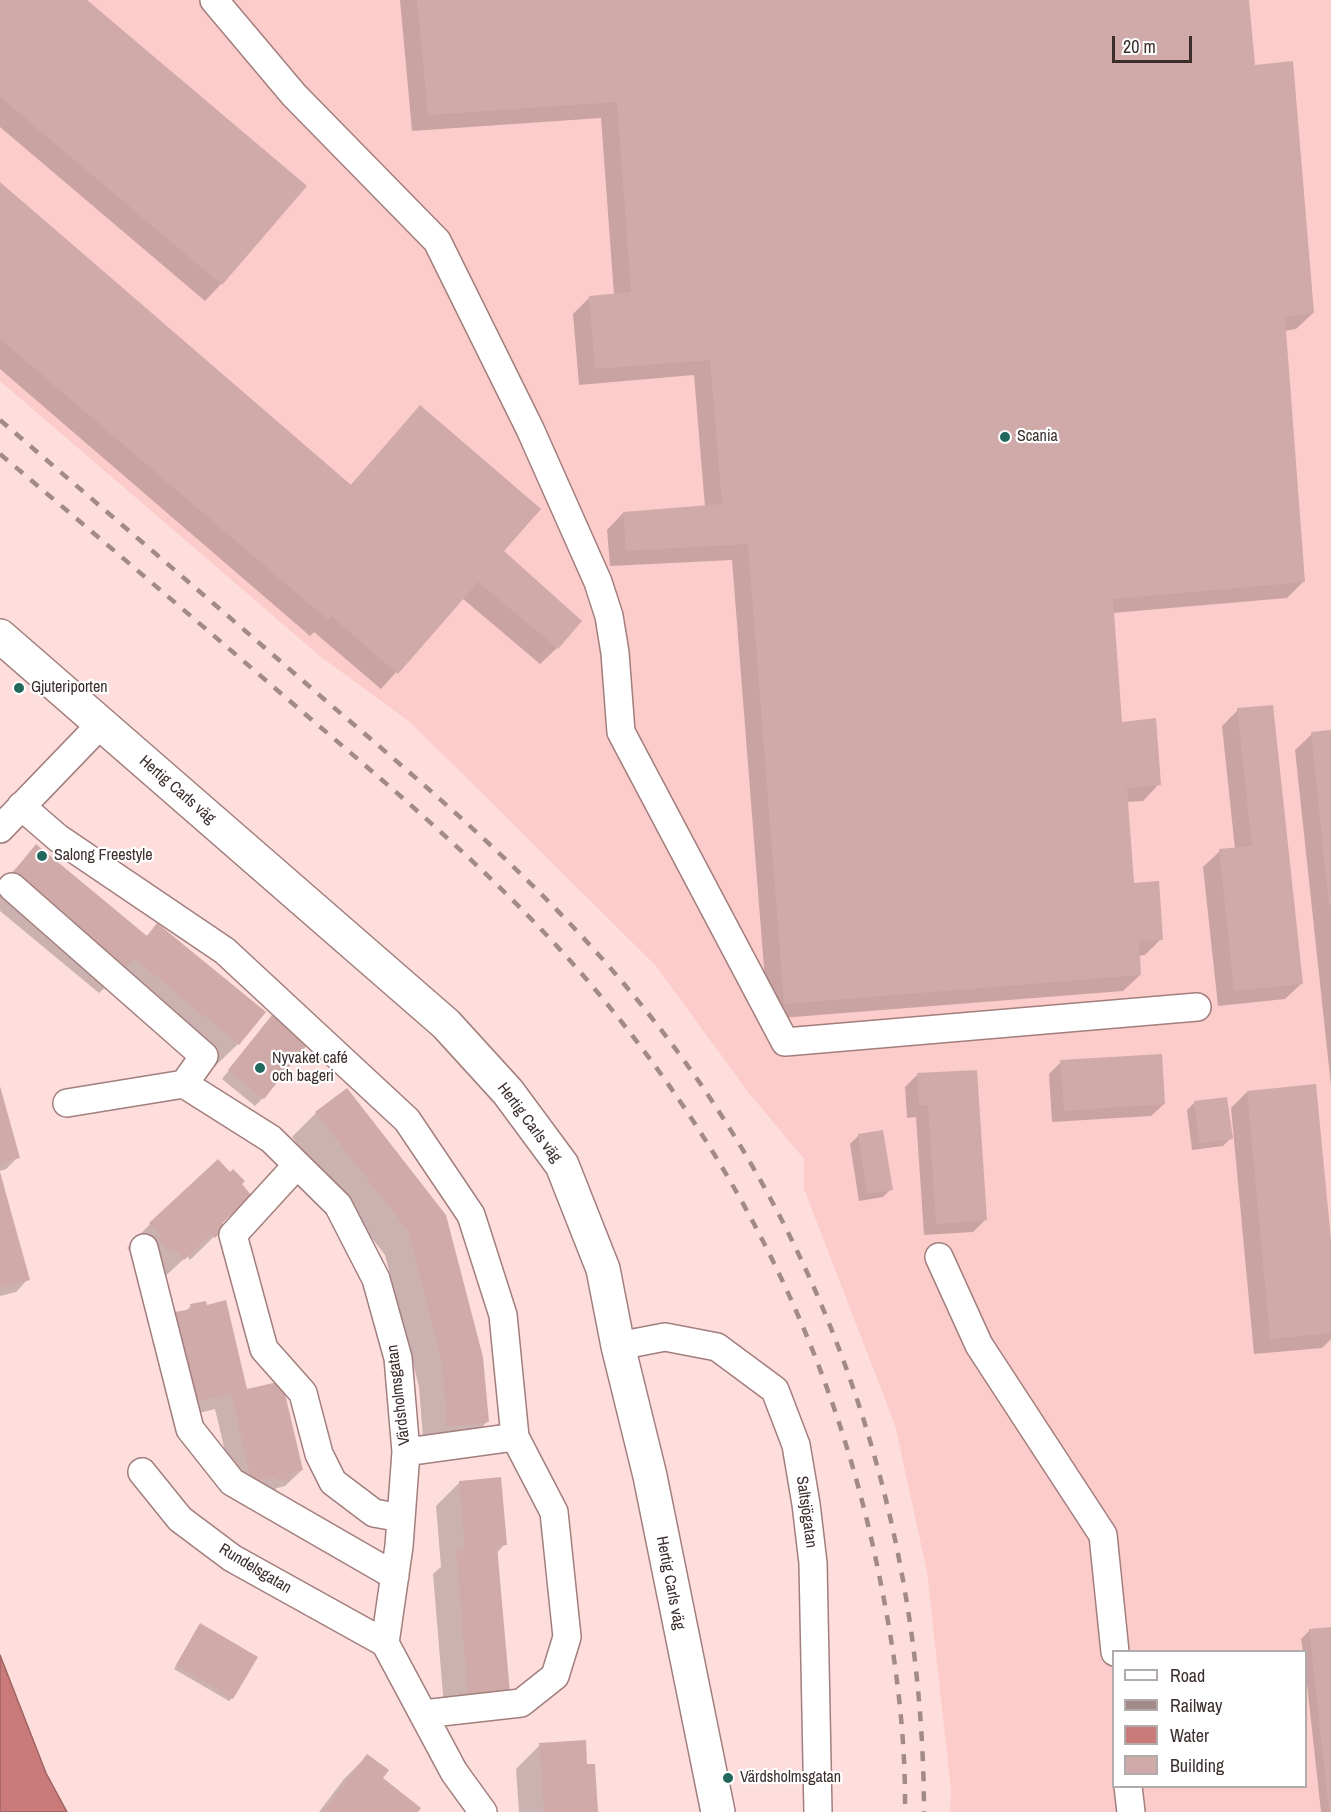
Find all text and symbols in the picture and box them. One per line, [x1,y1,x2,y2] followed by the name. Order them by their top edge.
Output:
[1115,24,1194,62] scale bar
[1123,34,1156,59] text: 20 m
[1017,427,1058,447] place label: Scania
[998,430,1012,444] marker: Scania
[31,678,108,698] place label: Gjuteriporten
[12,681,26,695] marker: Gjuteriporten
[135,752,219,828] street label: Hertig Carls väg
[54,846,152,866] place label: Salong Freestyle
[35,849,49,863] marker: Salong Freestyle
[272,1049,348,1087] place label: Nyvaket café och bageri
[253,1061,267,1075] marker: Nyvaket café och bageri
[493,1079,565,1167] street label: Hertig Carls väg
[383,1344,415,1446] street label: Värdsholmsgatan
[791,1475,821,1549] street label: Saltsjögatan
[652,1535,688,1631] street label: Hertig Carls väg
[215,1540,295,1598] street label: Rundelsgatan
[1112,1650,1307,1788] legend
[1170,1663,1205,1688] text: Road
[1170,1693,1223,1718] text: Railway
[1170,1723,1209,1748] text: Water
[1170,1753,1224,1778] text: Building
[740,1768,841,1788] place label: Värdsholmsgatan
[721,1771,735,1785] marker: Värdsholmsgatan

